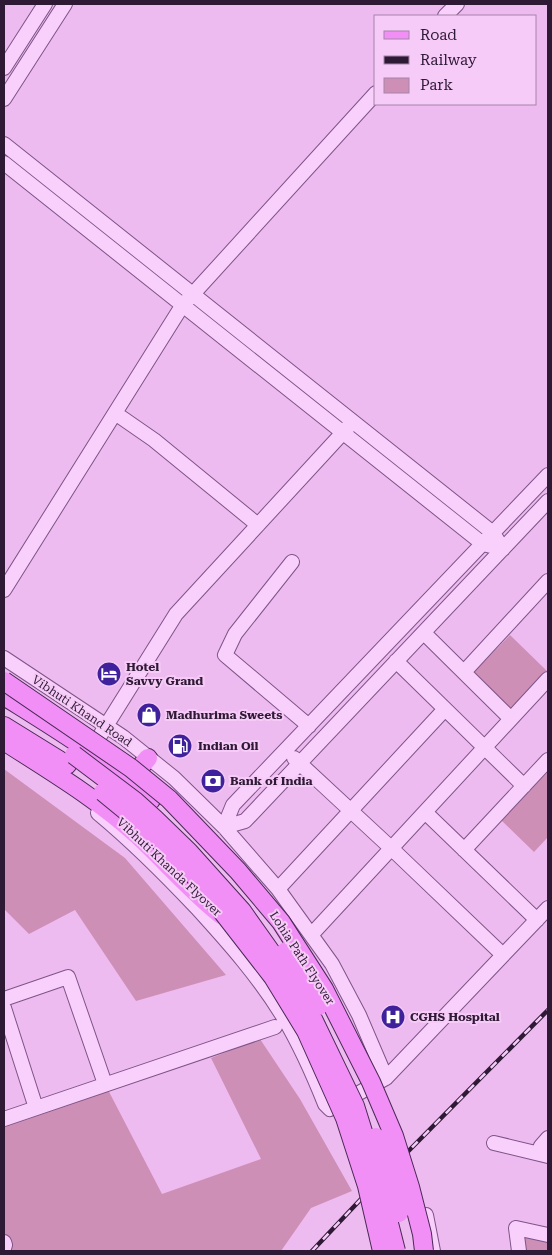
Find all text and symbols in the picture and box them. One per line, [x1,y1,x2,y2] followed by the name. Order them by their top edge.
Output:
[374,15,537,105] legend
[420,26,457,44] text: Road
[420,51,477,69] text: Railway
[420,76,454,94] text: Park
[126,660,203,688] place label: Hotel Savvy Grand
[96,661,122,687] hotel icon: Hotel Savvy Grand
[29,672,135,750] street label: Vibhuti Khand Road
[136,702,162,728] shop icon: Madhurima Sweets
[166,708,282,722] place label: Madhurima Sweets
[167,733,193,759] fuel station icon: Indian Oil
[198,739,259,753] place label: Indian Oil
[200,768,226,794] bank icon: Bank of India
[230,774,313,788] place label: Bank of India
[114,815,224,919] street label: Vibhuti Khanda Flyover
[267,909,337,1007] street label: Lohia Path Flyover
[380,1004,406,1030] hospital icon: CGHS Hospital
[410,1010,500,1024] place label: CGHS Hospital

